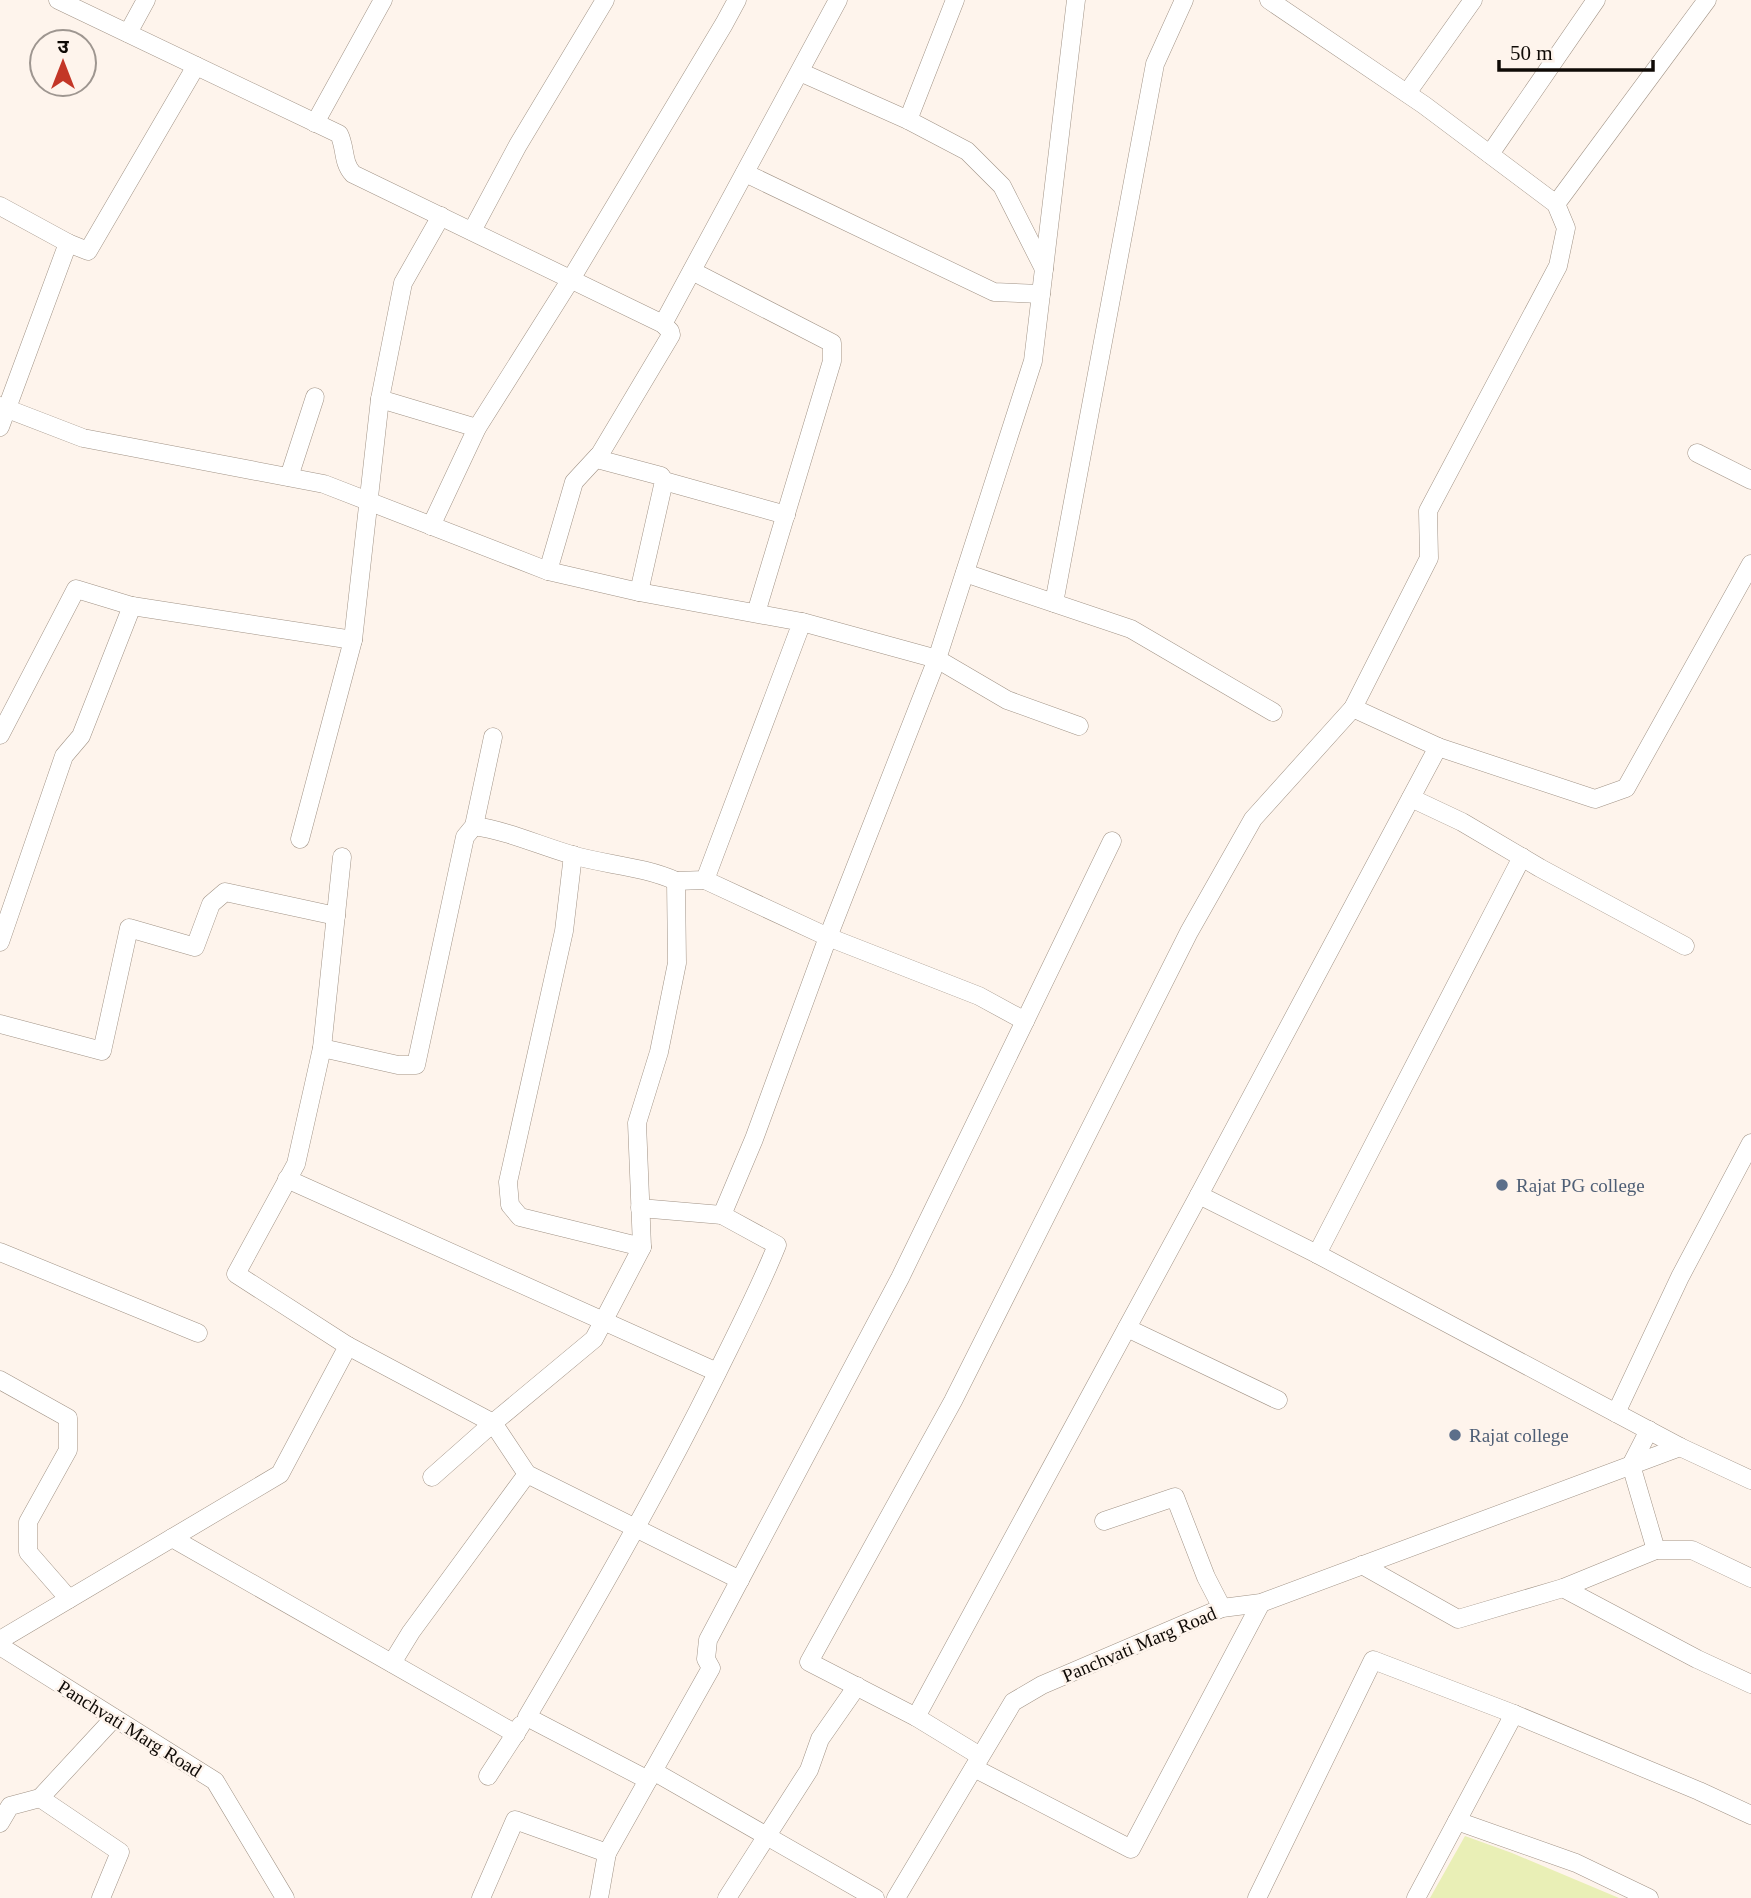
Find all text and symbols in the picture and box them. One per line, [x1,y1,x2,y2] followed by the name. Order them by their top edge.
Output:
[28,28,98,98] north arrow
[1499,28,1653,72] scale bar
[57,36,69,57] text: उ
[1510,41,1553,65] text: 50 m
[1516,1175,1645,1196] place label: Rajat PG college
[1494,1177,1510,1193] marker: Rajat PG college
[1469,1425,1569,1446] place label: Rajat college
[1447,1427,1463,1443] marker: Rajat college
[1059,1602,1220,1686] street label: Panchvati Marg Road
[54,1676,206,1781] street label: Panchvati Marg Road

